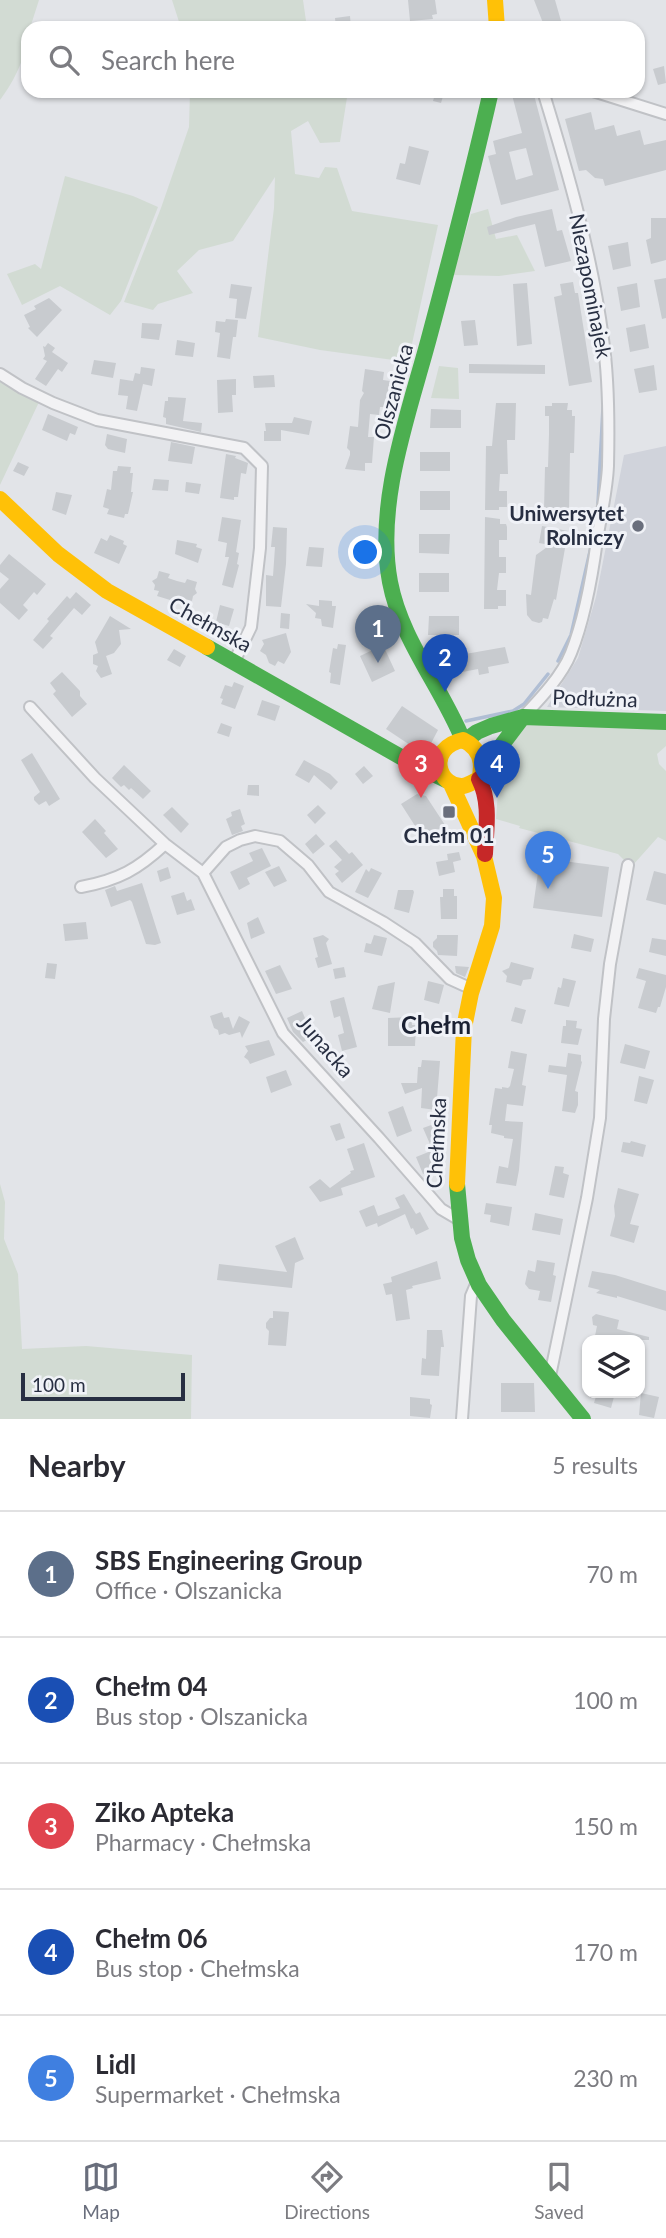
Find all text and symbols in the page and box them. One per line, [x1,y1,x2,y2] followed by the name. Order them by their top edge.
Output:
[21,21,645,98] search box
[45,41,83,79] icon: search
[101,44,235,76] text: Search here
[565,211,618,361] street label: Niezapominajek
[368,341,417,442] street label: Olszanicka
[509,500,625,549] place label: Uniwersytet Rolniczy
[630,518,646,534] marker: Uniwersytet Rolniczy
[348,535,382,569] your location
[165,591,256,657] street label: Chełmska
[355,605,401,663] pin: 1
[422,634,468,692] pin: 2
[552,684,638,711] street label: Podłużna
[398,740,444,798] pin: 3
[474,740,520,798] pin: 4
[441,804,457,820] marker: Chełm 01
[404,822,494,847] place label: Chełm 01
[525,831,571,889] pin: 5
[293,1010,360,1082] street label: Junacka
[401,1010,471,1039] district label: Chełm
[421,1097,450,1189] street label: Chełmska
[582,1335,645,1398] map controls
[582,1335,645,1398] button: layers
[21,1370,186,1402] scale bar
[32,1373,86,1396] text: 100 m
[28,1447,126,1483] text: Nearby
[552,1451,638,1479] text: 5 results
[95,1544,362,1576] text: SBS Engineering Group
[44,1560,58,1588] text: 1
[587,1560,638,1588] text: 70 m
[95,1576,282,1604] text: Office · Olszanicka
[95,1670,208,1702] text: Chełm 04
[44,1686,58,1714] text: 2
[573,1686,638,1714] text: 100 m
[95,1702,308,1730] text: Bus stop · Olszanicka
[95,1796,234,1828] text: Ziko Apteka
[44,1812,58,1840] text: 3
[573,1812,638,1840] text: 150 m
[95,1828,311,1856] text: Pharmacy · Chełmska
[95,1922,208,1954] text: Chełm 06
[44,1938,58,1966] text: 4
[573,1938,638,1966] text: 170 m
[95,1954,300,1982] text: Bus stop · Chełmska
[95,2048,136,2080] text: Lidl
[44,2064,58,2092] text: 5
[573,2064,638,2092] text: 230 m
[95,2080,341,2108] text: Supermarket · Chełmska
[82,2158,120,2223] tab: Map
[284,2158,370,2223] tab: Directions
[534,2158,584,2223] tab: Saved

